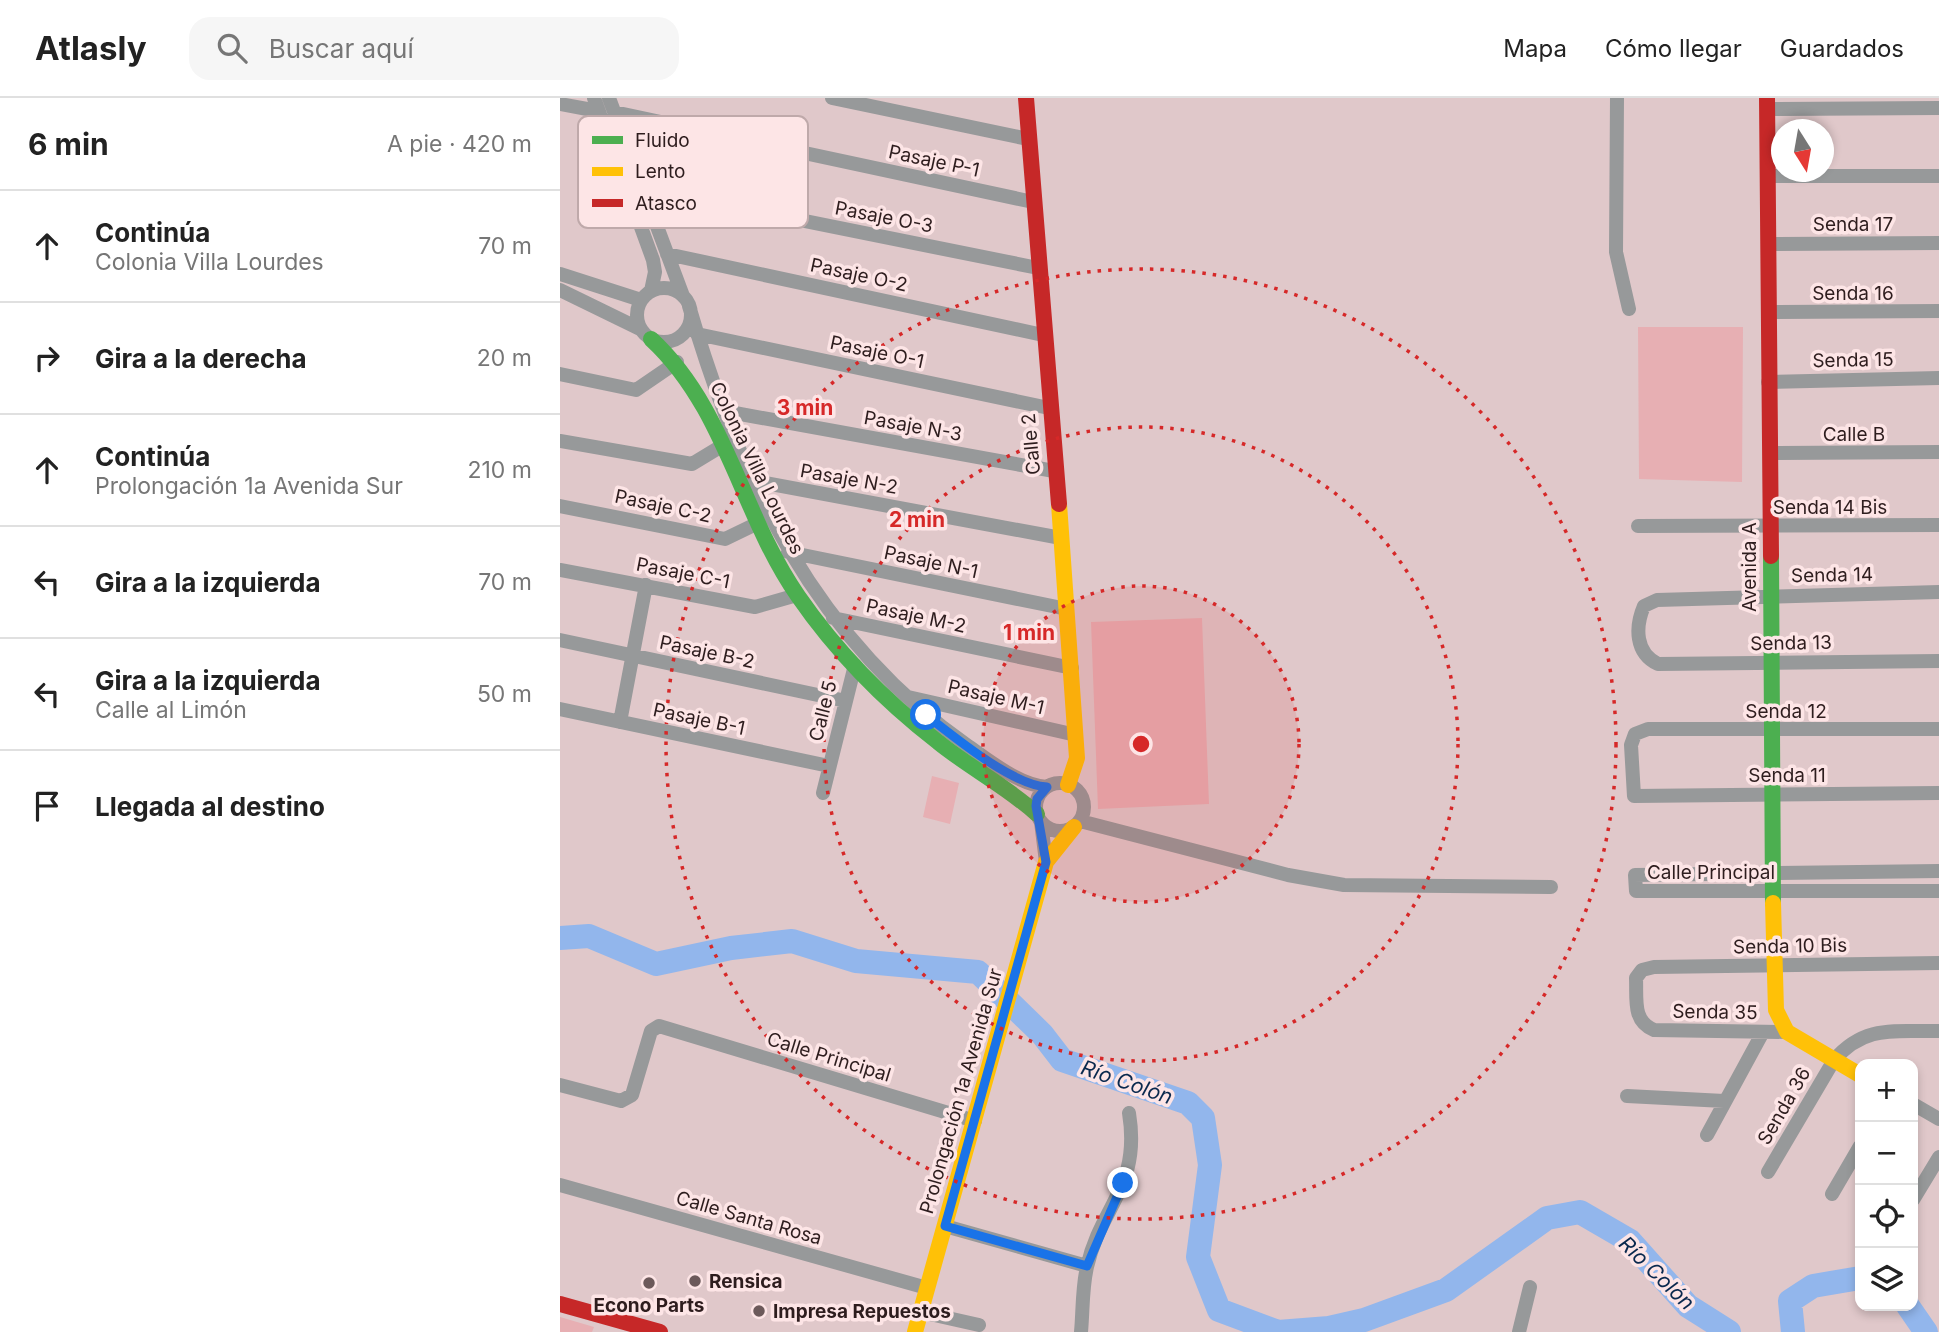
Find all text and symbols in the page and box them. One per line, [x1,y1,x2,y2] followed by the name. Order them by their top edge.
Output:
[189,17,679,80] search box
[35,28,147,68] text: Atlasly
[213,29,251,67] icon: search
[269,33,414,64] text: Buscar aquí
[1503,34,1567,63] text: Mapa
[1605,34,1742,63] text: Cómo llegar
[1780,34,1904,63] text: Guardados
[578,116,808,228] legend
[1771,119,1834,182] north arrow
[28,126,109,162] text: 6 min
[635,129,690,152] text: Fluido
[387,130,532,158] text: A pie · 420 m
[886,140,982,182] street label: Pasaje P-1
[635,160,685,183] text: Lento
[635,192,697,215] text: Atasco
[833,196,935,238] street label: Pasaje O-3
[1813,213,1893,236] street label: Senda 17
[95,217,210,248] text: Continúa
[28,227,66,265] icon: ahead
[478,232,532,260] text: 70 m
[95,248,324,276] text: Colonia Villa Lourdes
[808,253,910,297] street label: Pasaje O-2
[1812,282,1894,305] street label: Senda 16
[828,331,926,373] street label: Pasaje O-1
[28,339,66,377] icon: right
[95,343,307,374] text: Gira a la derecha
[477,344,532,372] text: 20 m
[1812,348,1894,372] street label: Senda 15
[705,378,809,558] street label: Colonia Villa Lourdes
[777,395,833,420] text: 3 min
[862,406,964,446] street label: Pasaje N-3
[1017,412,1045,476] street label: Calle 2
[1823,423,1885,446] street label: Calle B
[95,441,210,472] text: Continúa
[28,451,66,489] icon: ahead
[467,456,532,484] text: 210 m
[798,459,900,499] street label: Pasaje N-2
[95,472,403,500] text: Prolongación 1a Avenida Sur
[613,485,713,527] street label: Pasaje C-2
[1773,496,1887,519] street label: Senda 14 Bis
[889,507,945,532] text: 2 min
[1738,522,1761,612] street label: Avenida A
[882,541,980,583] street label: Pasaje N-1
[634,553,732,593] street label: Pasaje C-1
[28,563,66,601] icon: left
[1791,563,1873,587] street label: Senda 14
[95,567,321,598] text: Gira a la izquierda
[478,568,532,596] text: 70 m
[864,594,968,638] street label: Pasaje M-2
[1003,620,1055,645] text: 1 min
[657,631,757,673] street label: Pasaje B-2
[1750,631,1832,655] street label: Senda 13
[95,665,321,696] text: Gira a la izquierda
[28,675,66,713] icon: left
[946,675,1046,719] street label: Pasaje M-1
[804,678,842,744] street label: Calle 5
[477,680,532,708] text: 50 m
[95,696,247,724] text: Calle al Limón
[651,698,747,740] street label: Pasaje B-1
[910,699,941,730] route start
[1745,700,1827,723] street label: Senda 12
[1129,732,1153,756] centre of rings
[1748,764,1826,787] street label: Senda 11
[28,787,66,825] icon: arrive
[95,791,325,822] text: Llegada al destino
[1647,861,1775,884] street label: Calle Principal
[1733,934,1847,958] street label: Senda 10 Bis
[915,966,1007,1216] street label: Prolongación 1a Avenida Sur
[1672,1000,1758,1024] street label: Senda 35
[764,1027,894,1087] street label: Calle Principal
[1078,1055,1176,1109] water label: Río Colón
[1855,1059,1918,1311] map controls
[1855,1059,1918,1122] button: +
[1753,1063,1815,1149] street label: Senda 36
[1855,1122,1918,1185] button: −
[1107,1167,1138,1198] route end
[1855,1185,1918,1248] button: locate
[673,1186,825,1250] street label: Calle Santa Rosa
[1614,1231,1700,1315] water label: Río Colón
[1855,1248,1918,1311] button: layers
[709,1270,783,1293] place label: Rensica
[687,1273,703,1289] marker: Rensica
[641,1275,657,1291] marker: Econo Parts
[593,1294,705,1317] place label: Econo Parts
[773,1300,951,1323] place label: Impresa Repuestos
[751,1303,767,1319] marker: Impresa Repuestos

